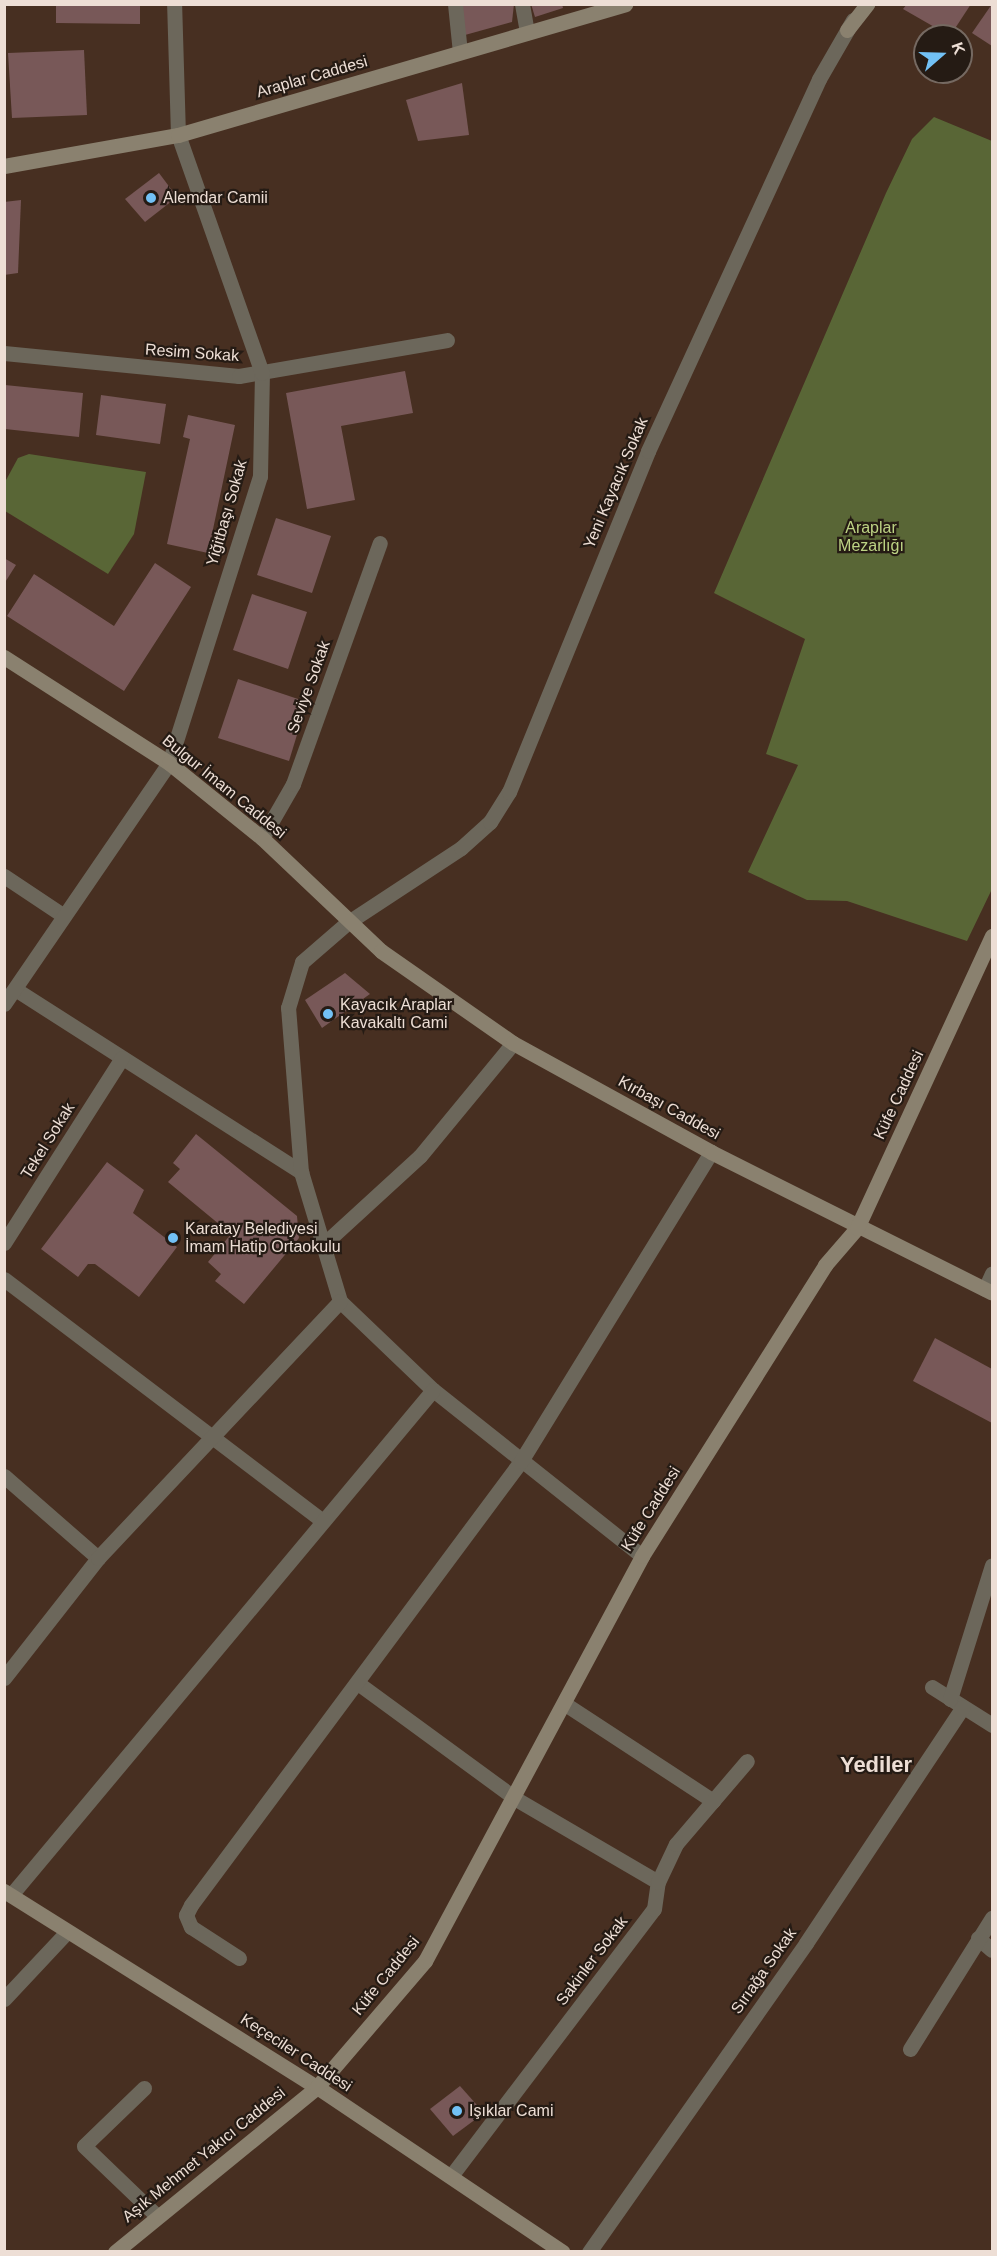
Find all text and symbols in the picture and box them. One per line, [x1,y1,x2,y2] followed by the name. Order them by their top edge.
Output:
[913,24,973,84] north arrow
[949,40,968,57] text: K
[254,52,370,102] street label: Araplar Caddesi
[163,188,268,208] place label: Alemdar Camii
[144,191,158,205] marker: Alemdar Camii
[144,340,240,366] street label: Resim Sokak
[580,414,652,552] street label: Yeni Kayacık Sokak
[203,458,251,568] street label: Yiğitbaşı Sokak
[838,518,904,556] park label: Araplar Mezarlığı
[283,638,335,736] street label: Seviye Sokak
[158,731,290,843] street label: Bulgur İmam Caddesi
[340,995,453,1033] place label: Kayacık Araplar Kavakaltı Cami
[321,1007,335,1021] marker: Kayacık Araplar Kavakaltı Cami
[870,1047,928,1143] street label: Küfe Caddesi
[615,1072,723,1144] street label: Kırbaşı Caddesi
[17,1099,79,1183] street label: Tekel Sokak
[185,1219,341,1257] place label: Karatay Belediyesi İmam Hatip Ortaokulu
[166,1231,180,1245] marker: Karatay Belediyesi İmam Hatip Ortaokulu
[617,1463,685,1555] street label: Küfe Caddesi
[840,1752,912,1778] district label: Yediler
[552,1913,632,2009] street label: Sakinler Sokak
[727,1924,801,2018] street label: Sırıağa Sokak
[348,1933,424,2019] street label: Küfe Caddesi
[237,2010,355,2096] street label: Keçeciler Caddesi
[119,2083,289,2227] street label: Aşık Mehmet Yakıcı Caddesi
[469,2101,553,2121] place label: Işıklar Cami
[450,2104,464,2118] marker: Işıklar Cami

